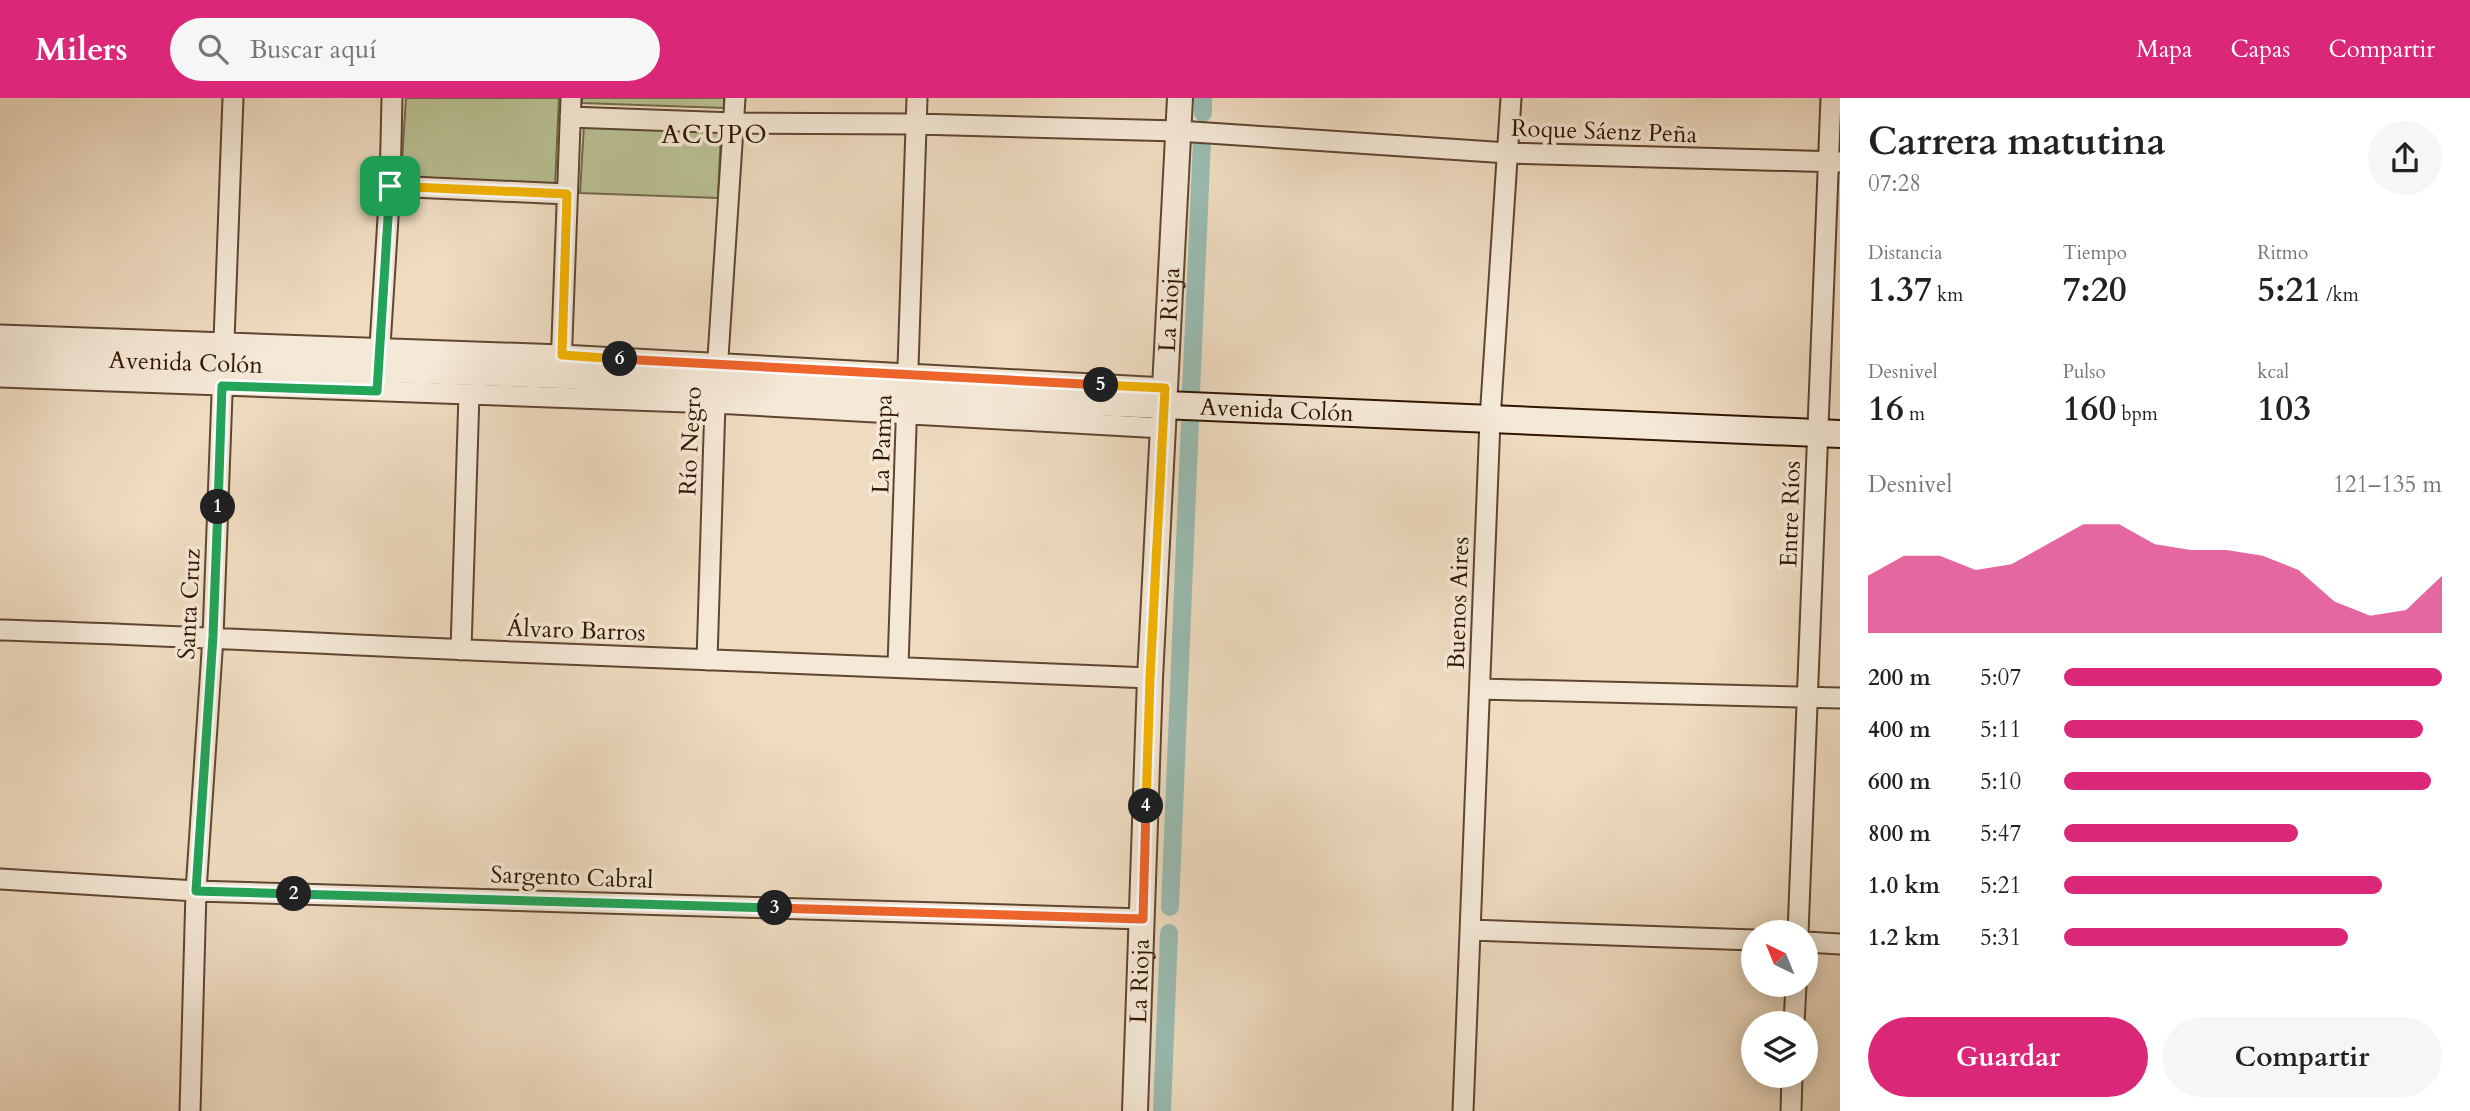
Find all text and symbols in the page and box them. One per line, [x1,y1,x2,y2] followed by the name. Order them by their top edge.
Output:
[170,18,660,81] search box
[35,27,128,72] text: Milers
[194,30,232,68] icon: search
[250,32,377,67] text: Buscar aquí
[2136,33,2192,66] text: Mapa
[2230,33,2290,66] text: Capas
[2328,33,2435,66] text: Compartir
[1510,112,1698,151] street label: Roque Sáenz Peña
[1868,116,2166,168] text: Carrera matutina
[661,117,769,152] district label: ACUPO
[2368,121,2442,195] button: share
[360,156,420,216] pin
[371,167,409,205] icon: arrive
[1868,168,1921,199] text: 07:28
[1868,240,1942,266] text: Distancia
[2063,240,2127,266] text: Tiempo
[2257,240,2308,266] text: Ritmo
[1151,266,1188,353] street label: La Rioja
[1868,266,1932,314] text: 1.37
[2063,266,2127,314] text: 7:20
[2257,266,2321,314] text: 5:21
[1932,282,1963,308] text: km
[2321,282,2359,308] text: /km
[602,342,638,376] pin: 6
[108,344,264,382] street label: Avenida Colón
[615,345,624,371] text: 6
[1868,359,1938,385] text: Desnivel
[2063,359,2106,385] text: Pulso
[2257,359,2289,385] text: kcal
[1084,368,1118,402] pin: 5
[1096,371,1105,397] text: 5
[1868,385,1904,433] text: 16
[2063,385,2116,433] text: 160
[2257,385,2311,433] text: 103
[671,386,710,496] street label: Río Negro
[1199,391,1355,430] street label: Avenida Colón
[864,393,901,494] street label: La Pampa
[1904,401,1925,427] text: m
[2116,401,2158,427] text: bpm
[1772,460,1809,568] street label: Entre Ríos
[1868,469,1952,500] text: Desnivel
[2333,469,2442,500] text: 121–135 m
[200,490,235,524] pin: 1
[213,493,222,519] text: 1
[1440,536,1477,670] street label: Buenos Aires
[170,547,209,661] street label: Santa Cruz
[506,612,646,649] street label: Álvaro Barros
[1868,662,1931,693] text: 200 m
[1980,662,2021,693] text: 5:07
[1868,714,1931,745] text: 400 m
[1980,714,2021,745] text: 5:11
[1868,766,1931,797] text: 600 m
[1980,766,2021,797] text: 5:10
[1128,788,1164,824] pin: 4
[1141,792,1150,818] text: 4
[1868,818,1931,849] text: 800 m
[1980,818,2021,849] text: 5:47
[490,858,654,897] street label: Sargento Cabral
[1868,870,1940,901] text: 1.0 km
[1980,870,2021,901] text: 5:21
[276,876,312,912] pin: 2
[289,880,298,906] text: 2
[758,890,792,926] pin: 3
[770,894,779,920] text: 3
[1741,920,1818,998] north arrow
[1741,920,1818,1088] map controls
[1868,922,1940,953] text: 1.2 km
[1980,922,2021,953] text: 5:31
[1122,937,1158,1024] street label: La Rioja
[1741,1011,1818,1088] button: layers
[1868,1017,2148,1097] button: Guardar
[2162,1017,2442,1097] button: Compartir

